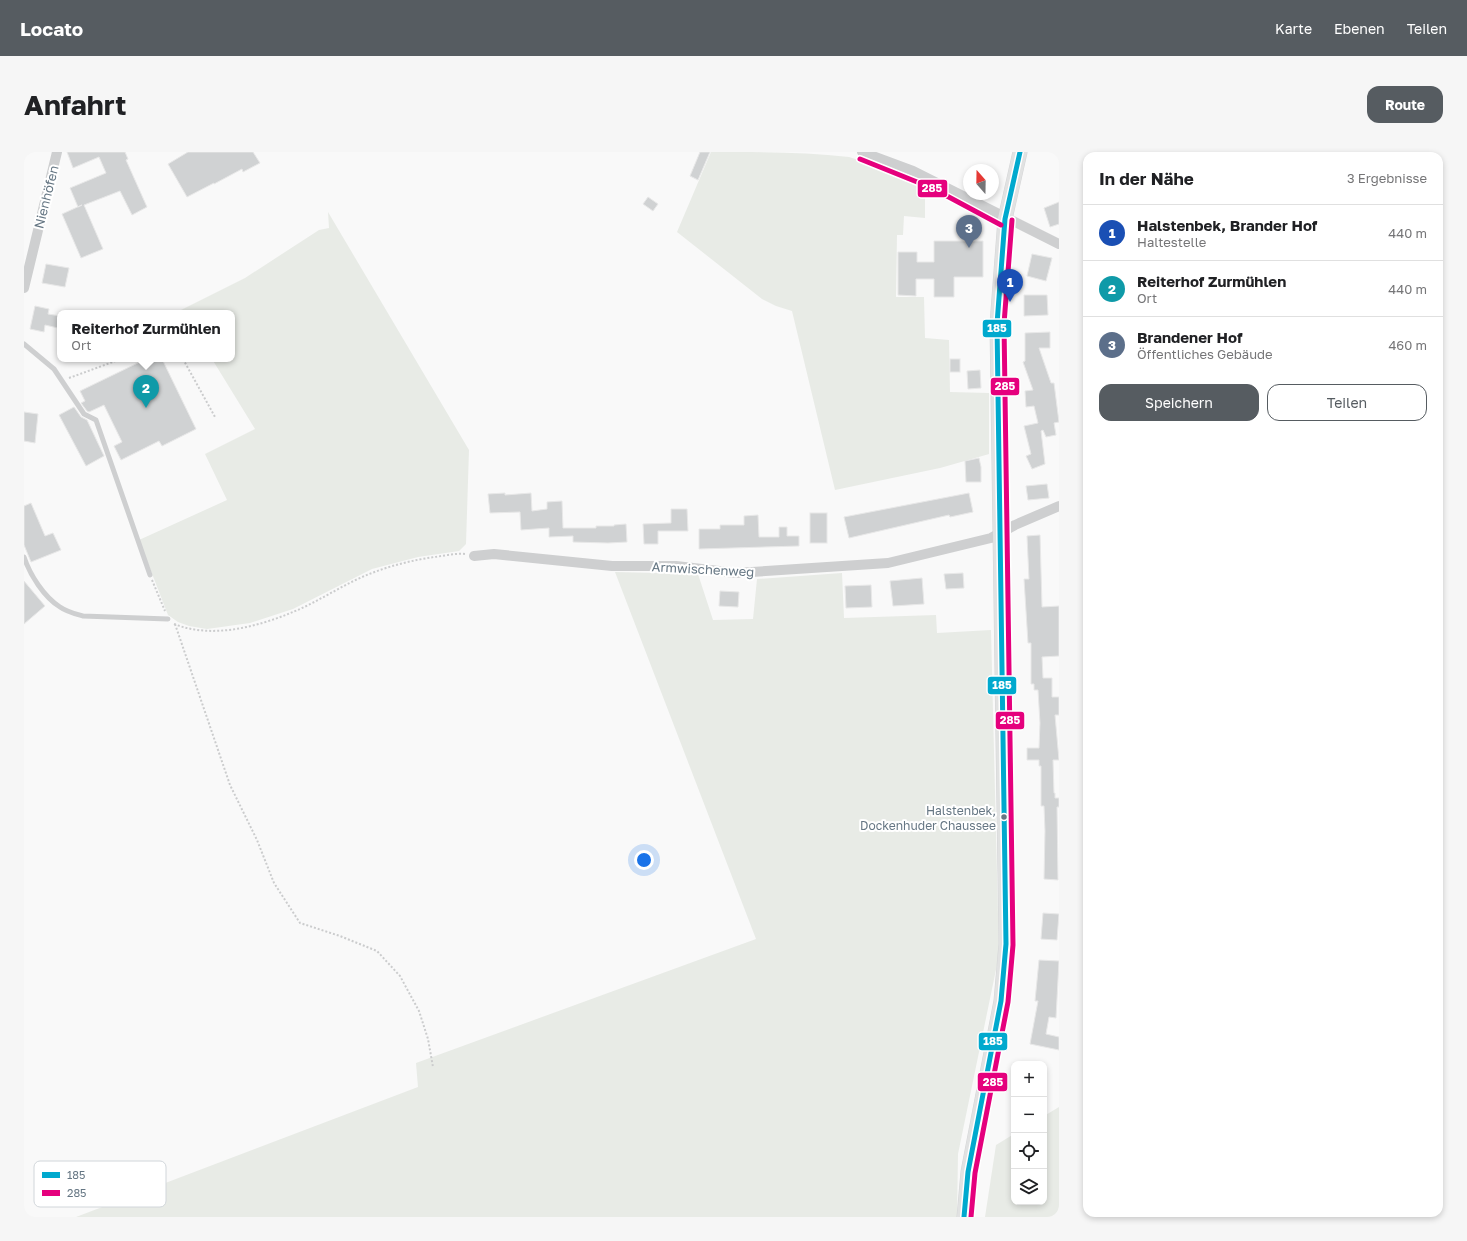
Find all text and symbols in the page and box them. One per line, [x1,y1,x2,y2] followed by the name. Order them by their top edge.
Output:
[20,17,83,40] text: Locato
[1275,20,1312,37] text: Karte
[1334,20,1385,37] text: Ebenen
[1407,20,1447,37] text: Teilen
[1367,86,1443,123] button: Route
[24,88,126,121] text: Anfahrt
[30,164,62,230] street label: Nienhöfen
[963,164,999,200] north arrow
[1099,168,1194,189] text: In der Nähe
[1347,170,1427,186] text: 3 Ergebnisse
[917,179,948,198] line badge: 285
[922,181,943,194] text: 285
[956,215,982,248] pin: 3
[1137,216,1317,234] text: Halstenbek, Brander Hof
[1109,225,1115,241] text: 1
[1388,225,1427,241] text: 440 m
[1137,234,1206,250] text: Haltestelle
[997,269,1023,302] pin: 1
[1137,272,1286,290] text: Reiterhof Zurmühlen
[1108,281,1116,297] text: 2
[1388,281,1427,297] text: 440 m
[1137,290,1157,306] text: Ort
[57,310,235,362] popup
[71,319,221,337] text: Reiterhof Zurmühlen
[982,319,1012,338] line badge: 185
[987,321,1007,334] text: 185
[1137,328,1242,346] text: Brandener Hof
[71,337,92,353] text: Ort
[1108,337,1116,353] text: 3
[1388,337,1427,353] text: 460 m
[1137,346,1273,362] text: Öffentliches Gebäude
[133,375,159,408] pin: 2
[990,377,1020,396] line badge: 285
[995,379,1016,392] text: 285
[1099,384,1259,421] button: Speichern
[1267,384,1427,421] button: Teilen
[651,558,755,580] street label: Armwischenweg
[987,676,1017,695] line badge: 185
[992,678,1012,691] text: 185
[995,711,1025,730] line badge: 285
[1000,713,1021,726] text: 285
[860,803,996,833] place label: Halstenbek, Dockenhuder Chaussee
[999,812,1009,822] marker: Halstenbek, Dockenhuder Chaussee
[634,850,654,870] your location
[978,1032,1008,1051] line badge: 185
[983,1034,1003,1047] text: 185
[1011,1061,1047,1205] map controls
[1011,1061,1047,1097] button: +
[977,1072,1008,1092] line badge: 285
[983,1075,1004,1088] text: 285
[1011,1097,1047,1133] button: −
[1011,1133,1047,1169] button: locate
[34,1161,166,1207] legend
[67,1168,85,1181] text: 185
[1011,1169,1047,1205] button: layers
[67,1186,86,1199] text: 285

